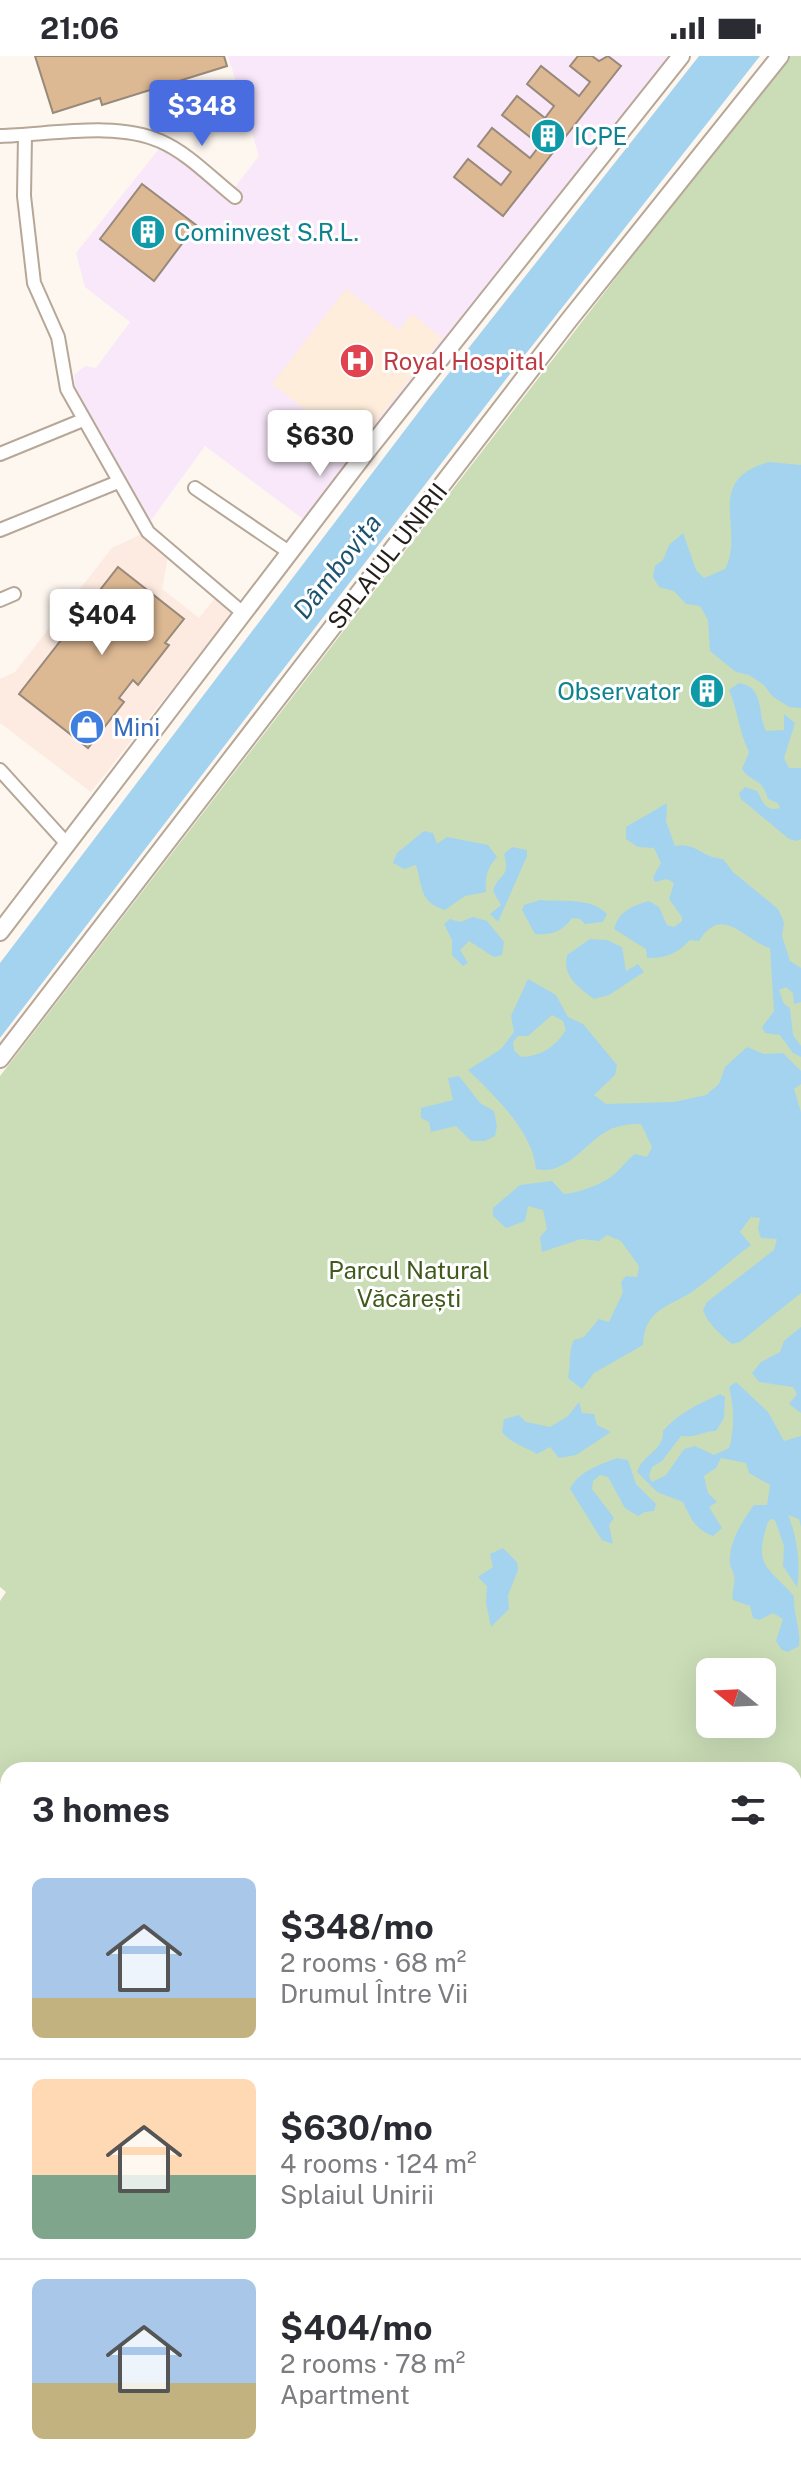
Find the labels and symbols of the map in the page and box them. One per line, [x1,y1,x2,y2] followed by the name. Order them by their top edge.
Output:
[155,80,249,148] pin: $348
[529,117,567,155] building icon: ICPE
[574,122,627,150] place label: ICPE
[129,213,167,251] building icon: Cominvest S.R.L.
[174,218,359,246] place label: Cominvest S.R.L.
[338,342,376,380] hospital icon: Royal Hospital
[383,347,545,375] place label: Royal Hospital
[273,410,367,478] pin: $630
[321,478,453,634] street label: SPLAIUL UNIRII
[286,507,388,625] water label: Dâmbovița
[55,589,149,657] pin: $404
[688,672,726,710] building icon: Observator
[557,677,681,705] place label: Observator
[68,708,106,746] shop icon: Mini
[113,713,160,741] place label: Mini
[328,1256,490,1312] park label: Parcul Natural Văcărești
[696,1658,776,1738] north arrow

